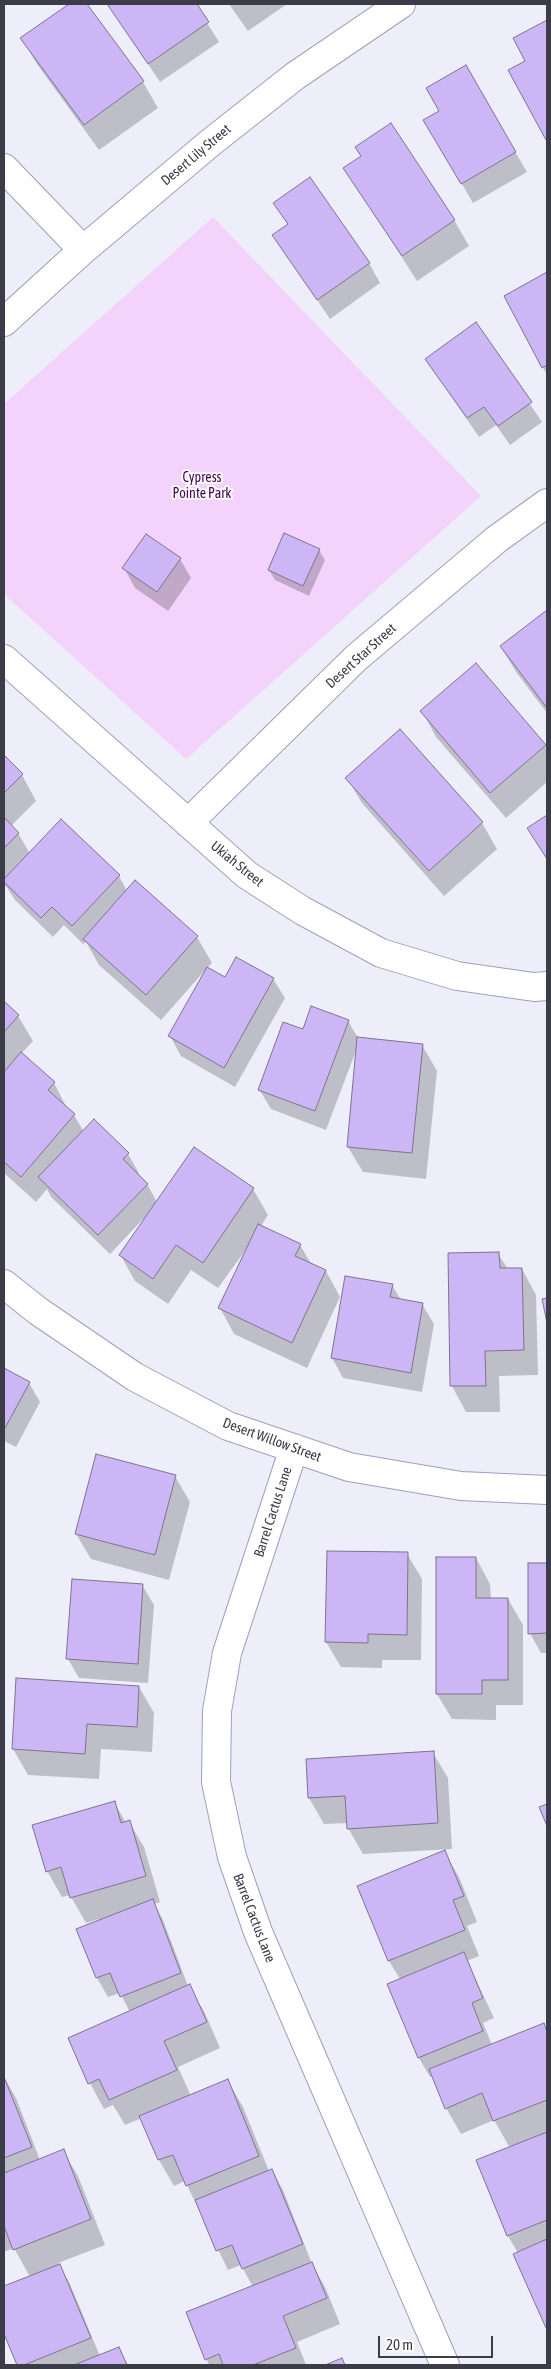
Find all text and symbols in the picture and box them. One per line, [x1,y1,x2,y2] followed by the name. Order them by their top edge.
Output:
[158,121,234,189] street label: Desert Lily Street
[173,470,231,502] park label: Cypress Pointe Park
[322,620,400,692] street label: Desert Star Street
[207,838,267,890] street label: Ukiah Street
[220,1414,324,1466] street label: Desert Willow Street
[250,1465,296,1559] street label: Barrel Cactus Lane
[229,1871,279,1965] street label: Barrel Cactus Lane
[381,2326,496,2358] scale bar
[386,2336,413,2353] text: 20 m

